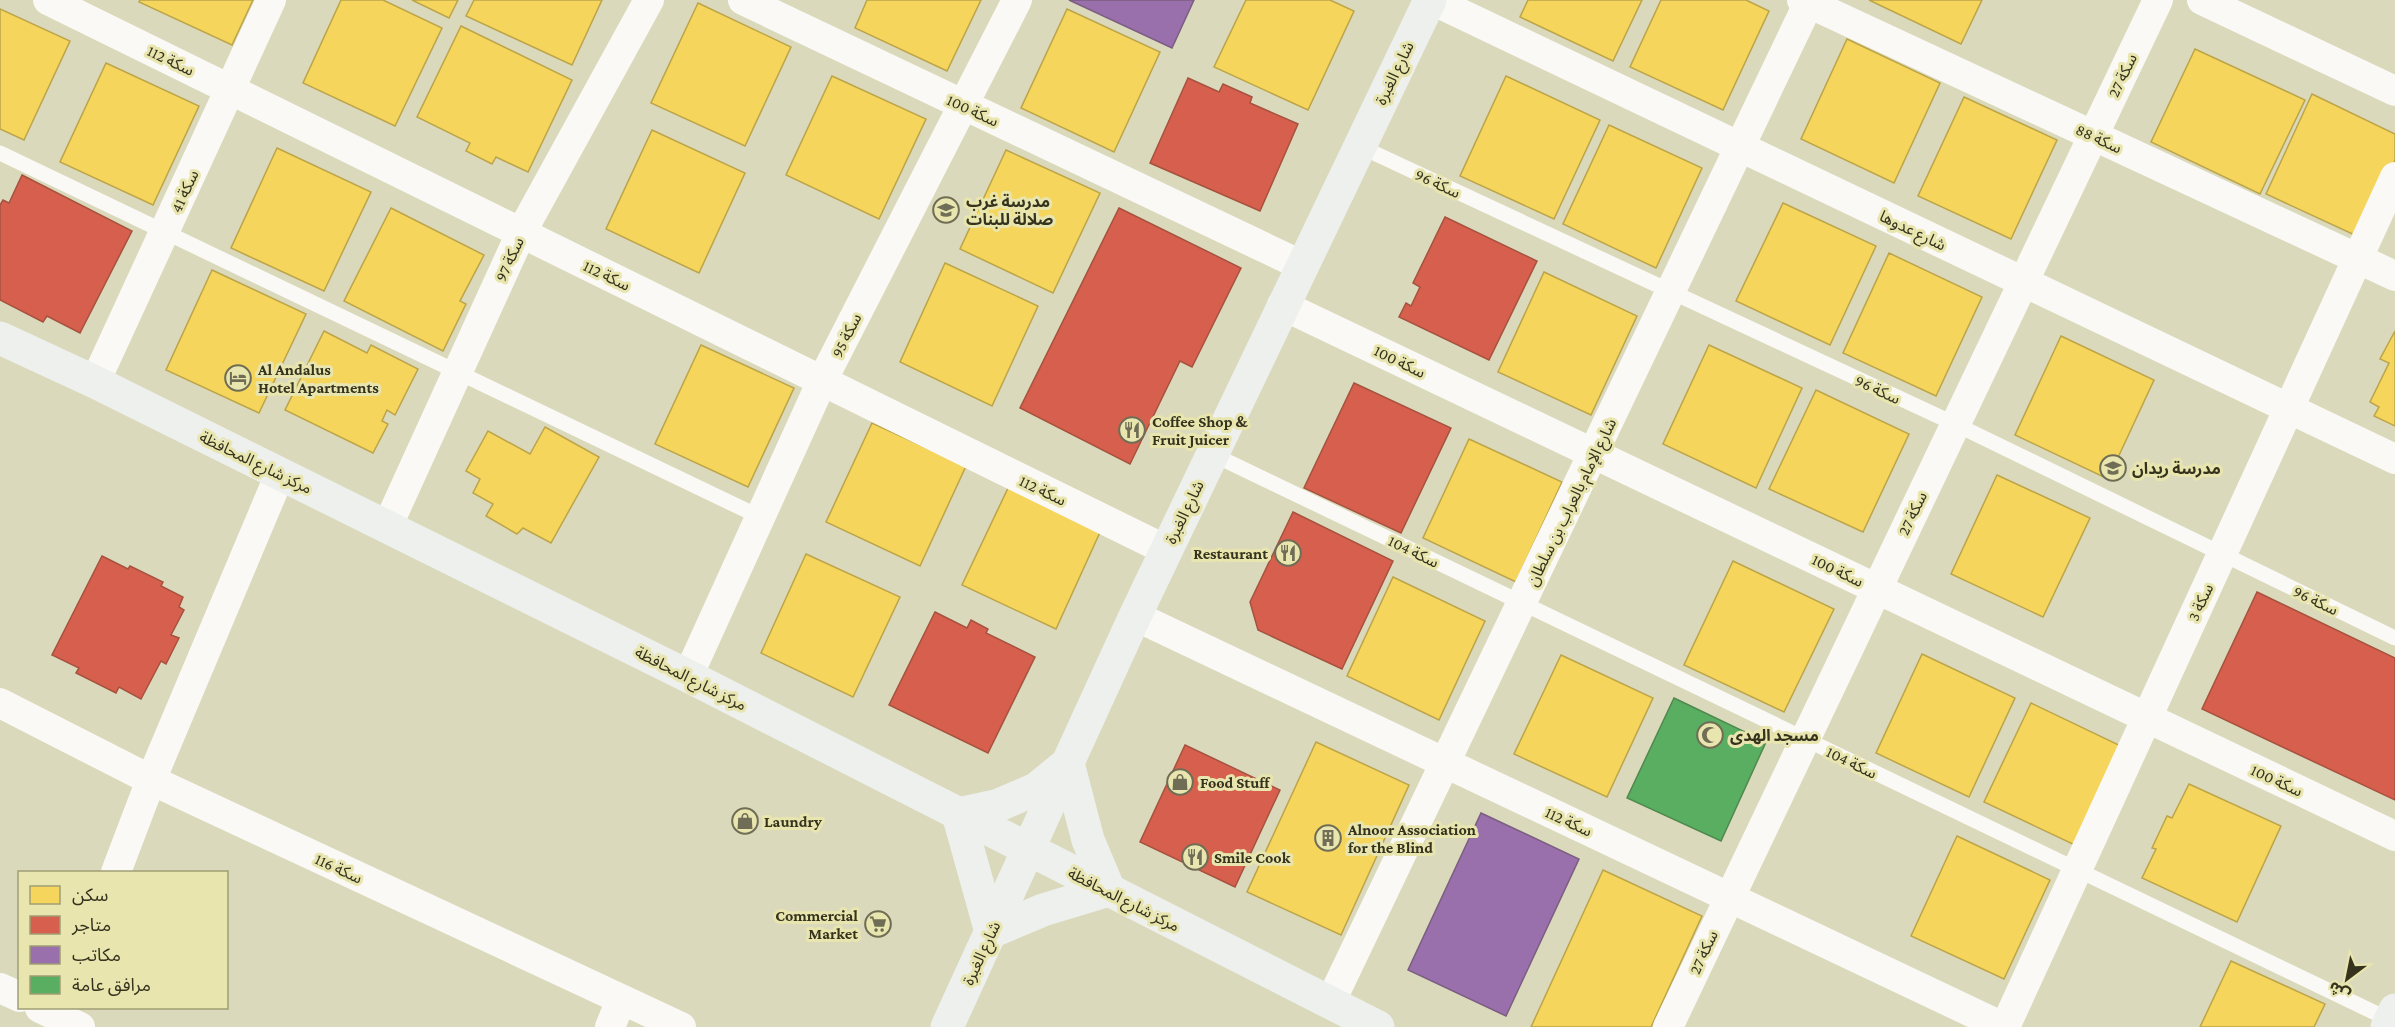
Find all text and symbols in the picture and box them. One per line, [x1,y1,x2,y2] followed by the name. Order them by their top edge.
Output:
[1372,39,1421,109] street label: شارع الغبرة
[145,42,197,79] street label: سكة 112
[2105,51,2140,100] street label: سكة 27
[944,91,1001,130] street label: سكة 100
[2073,120,2124,156] street label: سكة 88
[1413,166,1463,201] street label: سكة 96
[167,167,202,215] street label: سكة 41
[966,193,1053,229] place label: مدرسة غرب صلالة للبنات
[931,195,961,225] school or university icon: مدرسة غرب صلالة للبنات
[1875,207,1949,257] street label: شارع عدوها
[492,234,527,284] street label: سكة 97
[581,257,633,294] street label: سكة 112
[828,310,865,360] street label: سكة 95
[1371,342,1428,381] street label: سكة 100
[257,361,379,396] place label: Al Andalus Hotel Apartments
[223,363,253,393] hotel icon: Al Andalus Hotel Apartments
[1853,372,1903,407] street label: سكة 96
[1152,413,1249,448] place label: Coffee Shop & Fruit Juicer
[1117,415,1147,445] restaurant icon: Coffee Shop & Fruit Juicer
[1523,416,1623,591] street label: شارع الإمام بالعراب بن سلطان
[195,428,315,501] street label: مركز شارع المحافظة
[2098,453,2128,483] school or university icon: مدرسة ريدان
[2132,460,2221,478] place label: مدرسة ريدان
[1017,472,1069,509] street label: سكة 112
[1162,478,1211,548] street label: شارع الغبرة
[1895,489,1930,538] street label: سكة 27
[1386,532,1442,571] street label: سكة 104
[1273,538,1303,568] restaurant icon: Restaurant
[1193,545,1268,562] place label: Restaurant
[1809,551,1866,590] street label: سكة 100
[2184,581,2216,623] street label: سكة 3
[2291,582,2341,619] street label: سكة 96
[630,643,749,717] street label: مركز شارع المحافظة
[1695,720,1725,750] mosque icon: مسجد الهدى
[1730,727,1819,745] place label: مسجد الهدى
[1824,743,1880,782] street label: سكة 104
[2248,761,2305,800] street label: سكة 100
[1165,767,1195,797] shop icon: Food Stuff
[1200,774,1271,791] place label: Food Stuff
[1543,803,1595,840] street label: سكة 112
[730,806,760,836] shop icon: Laundry
[764,813,822,830] place label: Laundry
[1347,821,1476,856] place label: Alnoor Association for the Blind
[1313,823,1343,853] building icon: Alnoor Association for the Blind
[1180,842,1210,872] restaurant icon: Smile Cook
[1214,849,1291,866] place label: Smile Cook
[312,850,365,887] street label: سكة 116
[1063,864,1182,938] street label: مركز شارع المحافظة
[18,871,228,1009] legend
[72,885,108,906] text: سكن
[775,907,858,942] place label: Commercial Market
[863,909,893,939] supermarket icon: Commercial Market
[71,915,111,936] text: متاجر
[959,919,1007,989] street label: شارع الغبرة
[1686,928,1721,977] street label: سكة 27
[72,945,121,965] text: مكاتب
[2317,949,2377,1009] north arrow
[72,975,151,996] text: مرافق عامة
[2325,977,2354,1004] text: ش

